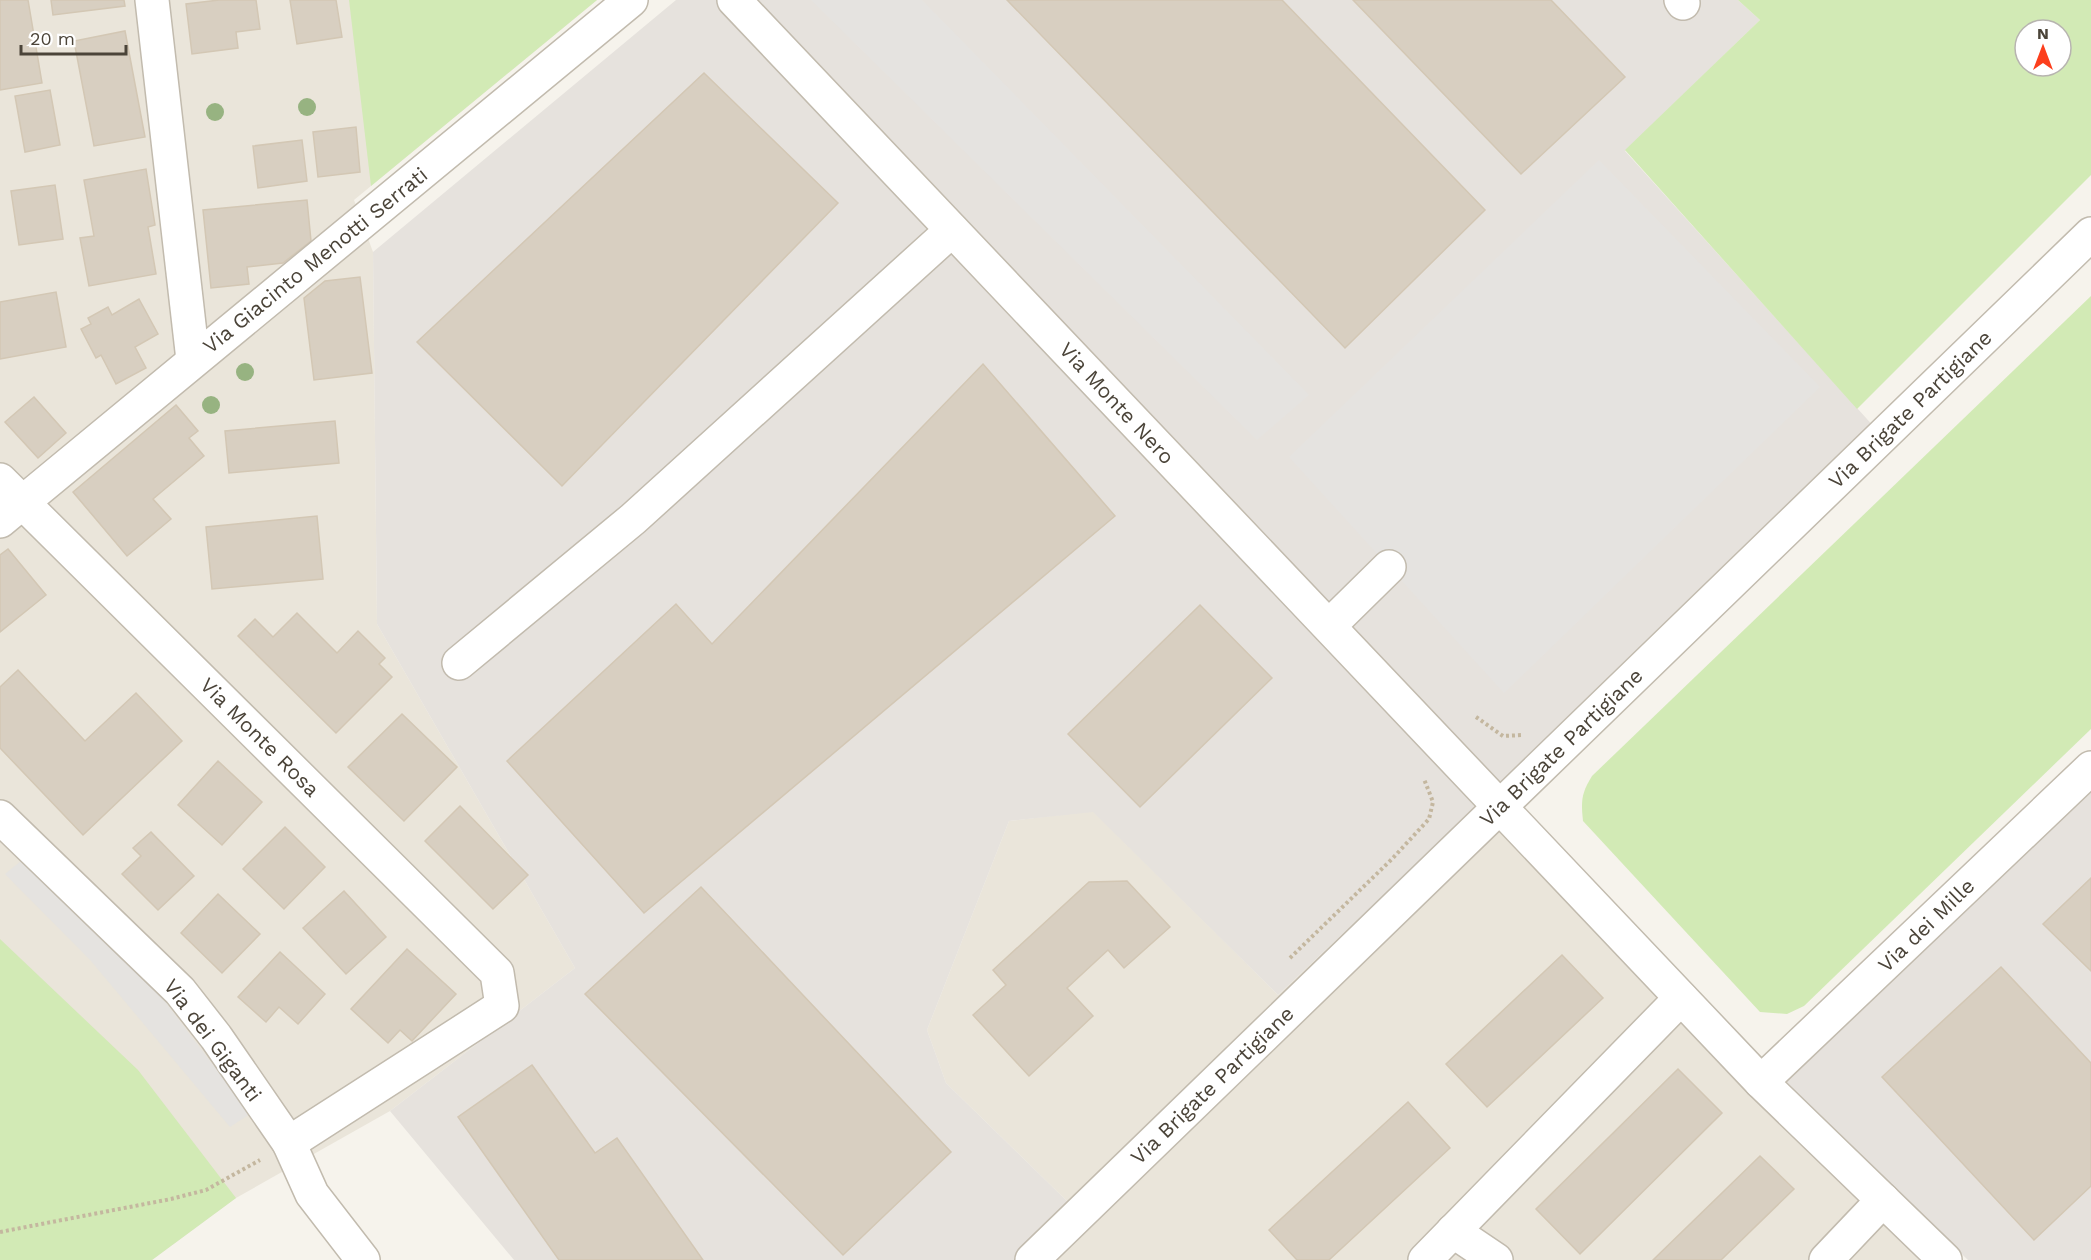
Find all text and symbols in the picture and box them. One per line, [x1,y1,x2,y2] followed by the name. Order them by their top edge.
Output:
[21,18,126,56] scale bar
[2013,18,2073,78] north arrow
[2037,24,2049,43] text: N
[30,28,75,49] text: 20 m
[198,162,432,358] street label: Via Giacinto Menotti Serrati
[1823,325,1997,493] street label: Via Brigate Partigiane
[1054,337,1180,469] street label: Via Monte Nero
[1474,663,1648,831] street label: Via Brigate Partigiane
[195,672,325,802] street label: Via Monte Rosa
[1873,873,1979,977] street label: Via dei Mille
[159,974,267,1106] street label: Via dei Giganti
[1125,1001,1299,1169] street label: Via Brigate Partigiane

